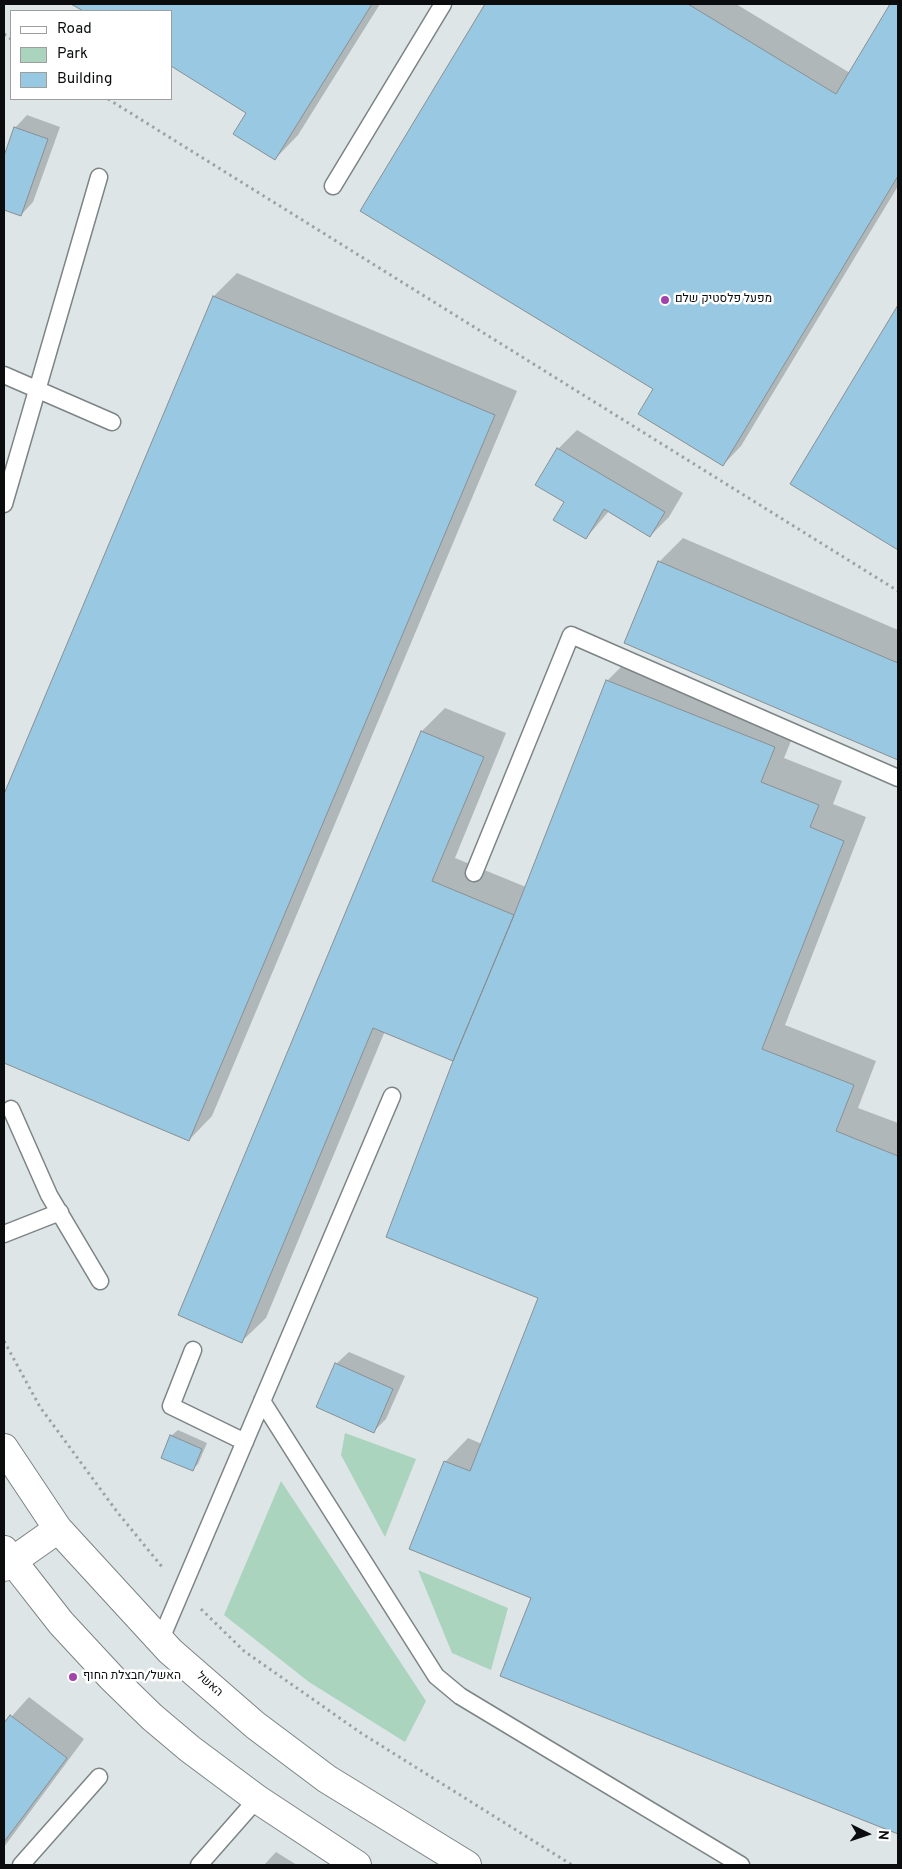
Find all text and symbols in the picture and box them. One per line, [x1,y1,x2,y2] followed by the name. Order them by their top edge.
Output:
[10,10,172,100] legend
[57,20,92,39] text: Road
[57,45,88,64] text: Park
[57,70,112,89] text: Building
[675,293,772,307] place label: מפעל פלסטיק שלם
[659,294,671,306] marker: מפעל פלסטיק שלם
[83,1670,181,1684] place label: האשל/חבצלת החוף
[193,1670,225,1700] street label: האשל
[67,1671,79,1683] marker: האשל/חבצלת החוף
[842,1809,892,1859] north arrow
[874,1829,891,1841] text: N

